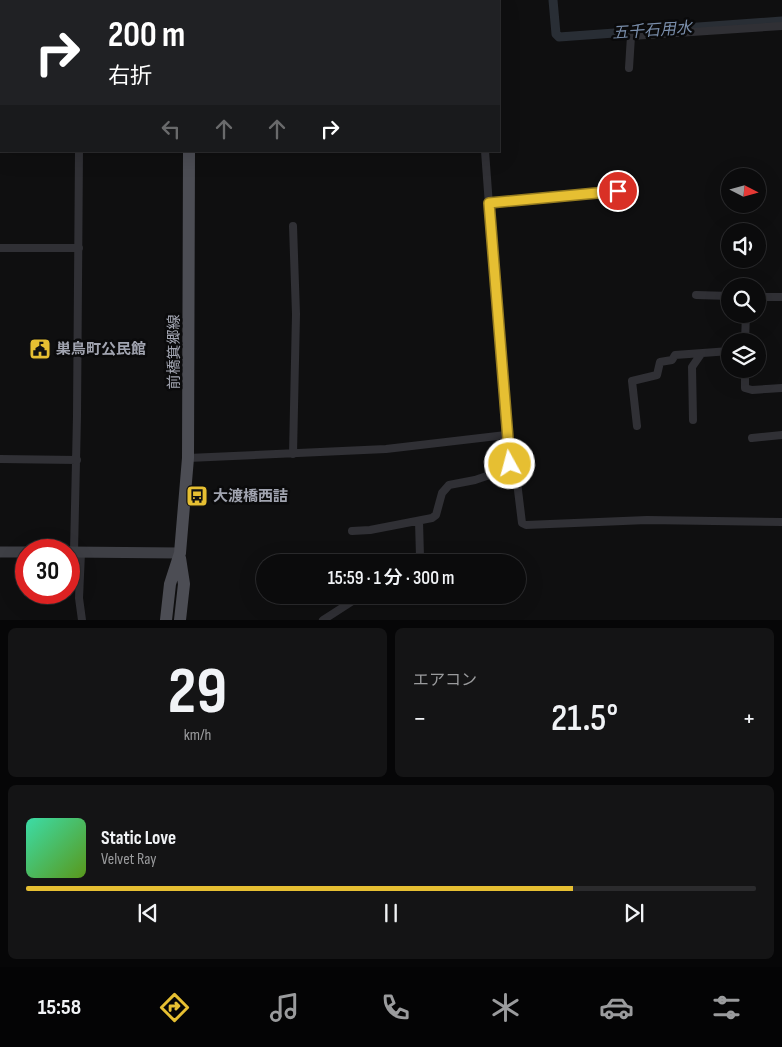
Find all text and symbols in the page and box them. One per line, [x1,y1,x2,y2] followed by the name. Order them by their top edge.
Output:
[108,14,185,57] text: 200 m
[611,19,695,43] water label: 五千石用水
[25,20,90,85] icon: right
[108,63,152,90] text: 右折
[157,115,185,143] icon: left
[210,115,238,143] icon: ahead
[263,115,291,143] icon: ahead
[316,115,344,143] icon: right
[721,168,766,212] north arrow
[721,168,766,378] map controls
[597,170,639,212] pin
[604,177,632,205] icon: arrive
[721,223,766,268] button: sound
[721,278,766,323] button: search
[165,314,184,390] street label: 前橋箕郷線
[721,333,766,378] button: layers
[28,337,52,361] public building icon: 巣鳥町公民館
[56,340,146,359] place label: 巣鳥町公民館
[483,437,535,489] position arrow
[185,484,209,508] bus stop icon: 大渡橋西詰
[213,487,288,506] place label: 大渡橋西詰
[15,539,80,604] speed limit sign: 30
[328,567,454,590] text: 15:59 · 1 分 · 300 m
[168,654,227,732] text: 29
[413,671,477,690] text: エアコン
[551,696,618,741] text: 21.5°
[413,702,427,735] text: −
[742,702,756,735] text: +
[184,726,211,745] text: km/h
[101,827,176,850] text: Static Love
[101,850,156,869] text: Velvet Ray
[134,899,162,927] icon: previous
[377,899,405,927] icon: pause
[620,899,648,927] icon: next
[157,990,192,1025] icon: directions
[267,990,302,1025] icon: music
[378,990,413,1025] icon: phone
[488,990,523,1025] icon: climate
[599,990,634,1025] icon: car
[709,990,744,1025] icon: filters
[38,994,81,1021] text: 15:58

